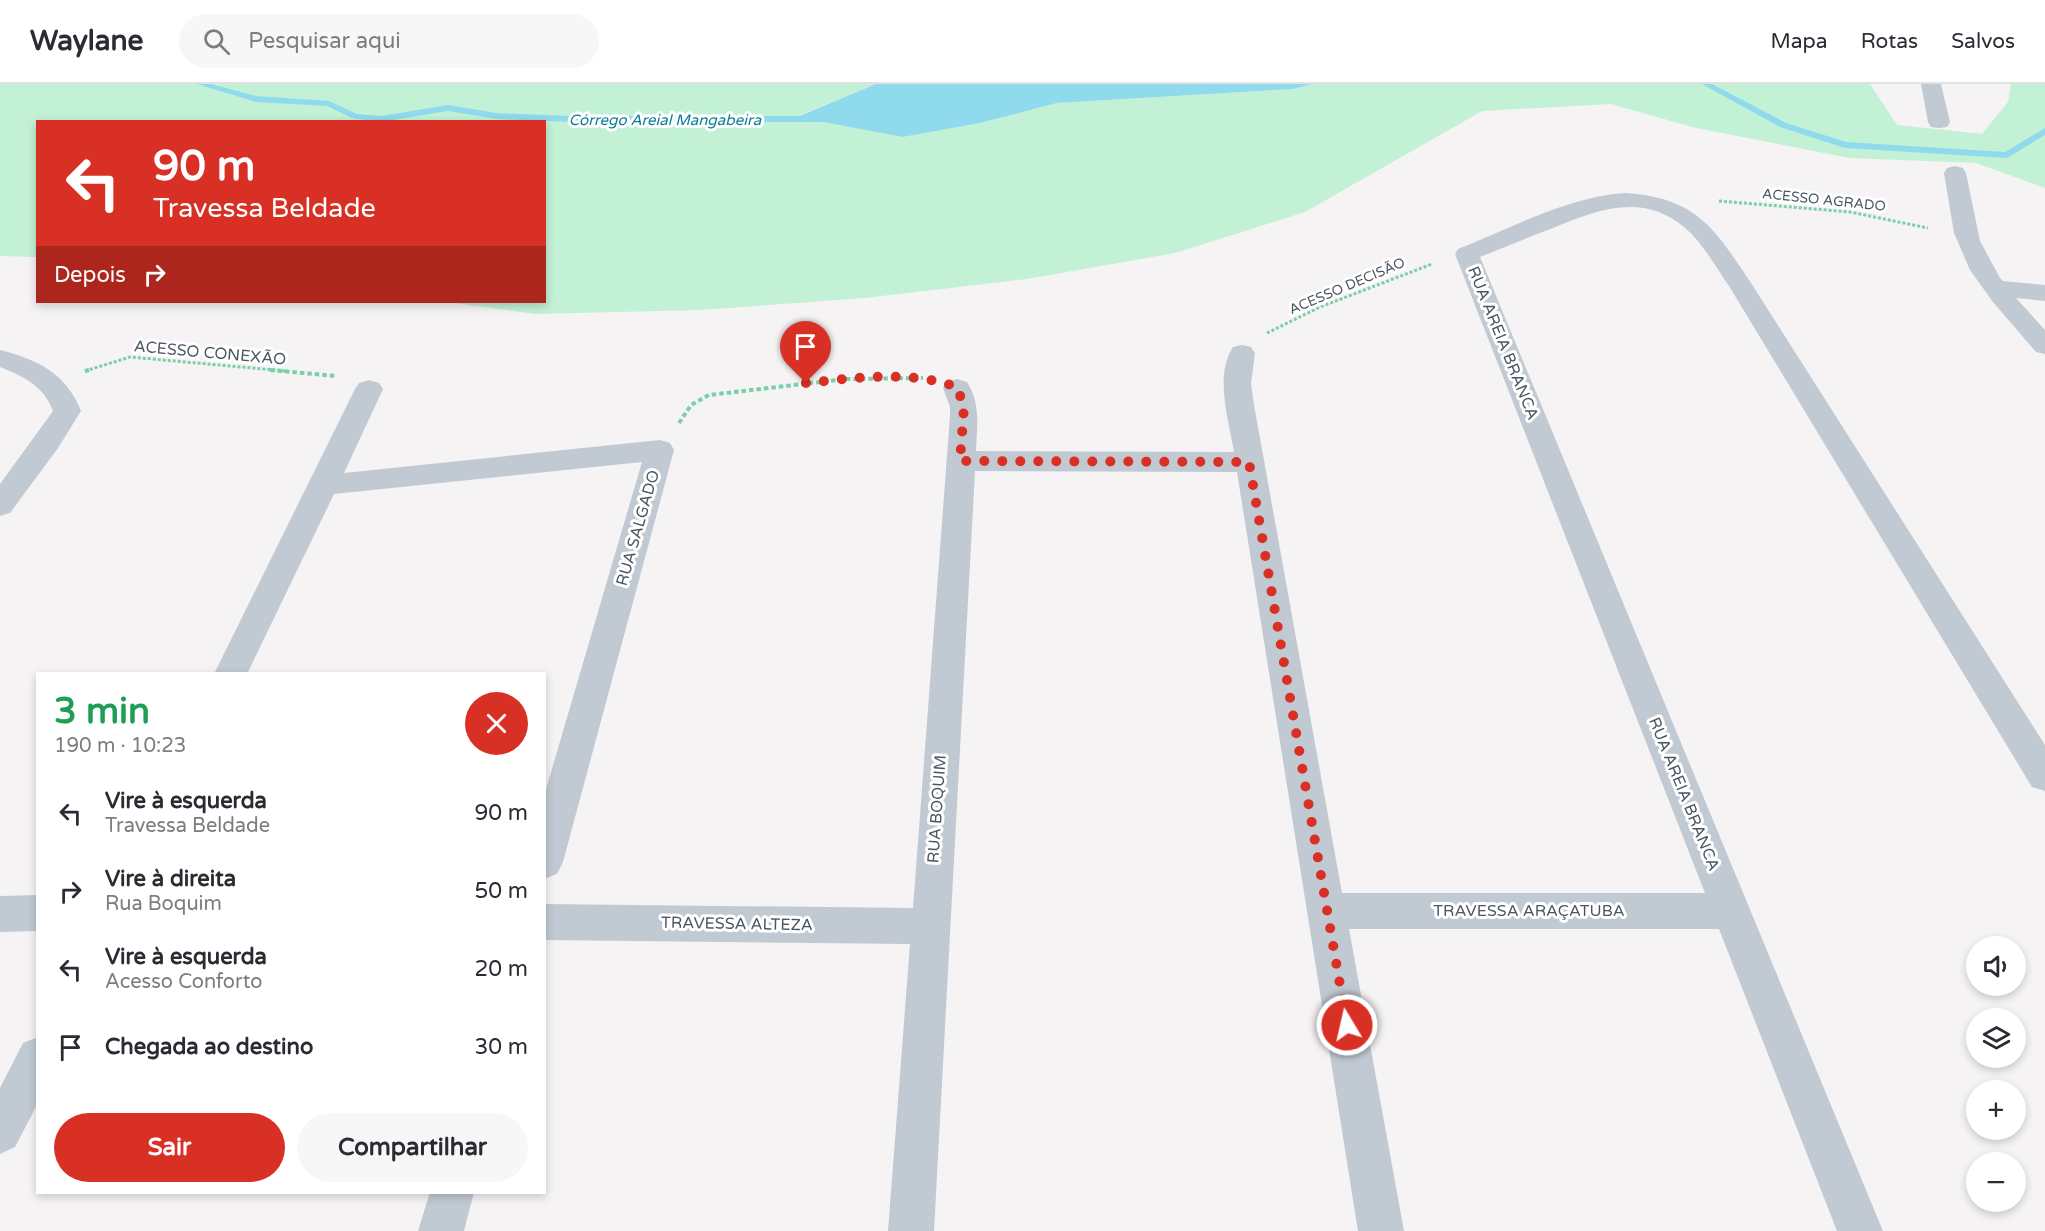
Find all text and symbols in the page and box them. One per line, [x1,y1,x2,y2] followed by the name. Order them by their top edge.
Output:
[179,14,599,68] search box
[30,24,143,58] text: Waylane
[200,25,233,58] icon: search
[248,28,401,54] text: Pesquisar aqui
[1770,29,1828,54] text: Mapa
[1861,29,1918,54] text: Rotas
[1951,29,2015,54] text: Salvos
[569,111,762,129] water label: Córrego Areial Mangabeira
[153,141,255,192] text: 90 m
[54,144,132,222] icon: left
[1761,185,1887,215] street label: ACESSO AGRADO
[153,192,376,225] text: Travessa Beldade
[1286,254,1408,318] street label: ACESSO DECISÃO
[138,258,171,291] icon: right
[54,262,126,288] text: Depois
[1463,263,1543,423] street label: RUA AREIA BRANCA
[780,321,831,383] pin
[789,330,822,363] icon: arrive
[133,336,287,370] street label: ACESSO CONEXÃO
[612,468,664,588] street label: RUA SALGADO
[54,690,150,733] text: 3 min
[465,692,528,755] button: close
[1644,714,1724,874] street label: RUA AREIA BRANCA
[54,734,186,758] text: 190 m · 10:23
[923,754,951,864] street label: RUA BOQUIM
[105,788,267,814] text: Vire à esquerda
[54,797,87,830] icon: left
[474,800,528,826] text: 90 m
[105,814,270,838] text: Travessa Beldade
[105,866,236,892] text: Vire à direita
[54,875,87,908] icon: right
[474,878,528,904] text: 50 m
[105,892,222,916] text: Rua Boquim
[1433,901,1625,921] street label: TRAVESSA ARAÇATUBA
[661,913,813,935] street label: TRAVESSA ALTEZA
[1966,936,2026,1212] map controls
[1966,936,2026,996] button: sound
[105,944,267,970] text: Vire à esquerda
[54,953,87,986] icon: left
[474,956,528,982] text: 20 m
[105,970,262,994] text: Acesso Conforto
[1315,993,1379,1057] position arrow
[1966,1008,2026,1068] button: layers
[54,1031,87,1064] icon: arrive
[105,1034,313,1060] text: Chegada ao destino
[474,1034,528,1060] text: 30 m
[1966,1080,2026,1140] button: +
[54,1113,285,1182] button: Sair
[297,1113,528,1182] button: Compartilhar
[1966,1152,2026,1212] button: −

